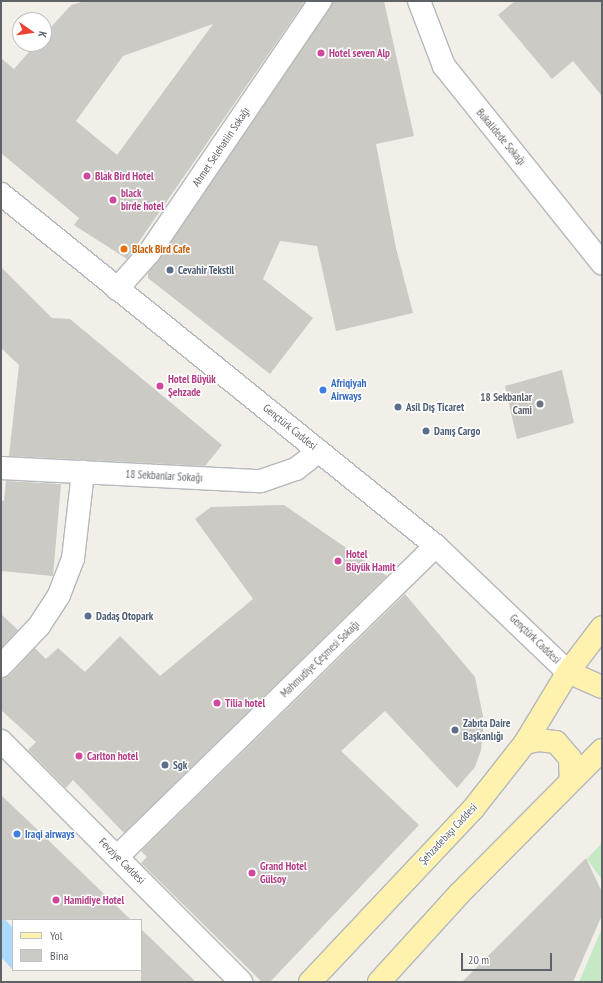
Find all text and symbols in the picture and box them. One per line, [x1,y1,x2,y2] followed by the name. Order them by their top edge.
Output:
[12,12,52,52] north arrow
[35,30,50,39] text: K
[329,46,390,60] place label: Hotel seven Alp
[316,48,326,58] marker: Hotel seven Alp
[190,105,252,189] street label: Ahmet Selehatiin Sokağı
[474,106,528,168] street label: Bukalidede Sokağı
[95,169,154,183] place label: Blak Bird Hotel
[82,171,92,181] marker: Blak Bird Hotel
[121,187,164,213] place label: black birde hotel
[108,195,118,205] marker: black birde hotel
[132,242,191,256] place label: Black Bird Cafe
[119,244,129,254] marker: Black Bird Cafe
[178,263,235,277] place label: Cevahir Tekstil
[165,265,175,275] marker: Cevahir Tekstil
[168,373,216,399] place label: Hotel Büyük Şehzade
[331,377,366,403] place label: Afriqiyah Airways
[155,381,165,391] marker: Hotel Büyük Şehzade
[318,385,328,395] marker: Afriqiyah Airways
[480,391,532,417] place label: 18 Sekbanlar Cami
[535,399,545,409] marker: 18 Sekbanlar Cami
[406,400,464,414] place label: Asil Dış Ticaret
[260,401,320,453] street label: Gençtürk Caddesi
[393,402,403,412] marker: Asil Dış Ticaret
[434,424,480,438] place label: Danış Cargo
[421,426,431,436] marker: Danış Cargo
[125,467,203,485] street label: 18 Sekbanlar Sokağı
[346,548,396,574] place label: Hotel Büyük Hamit
[333,556,343,566] marker: Hotel Büyük Hamit
[96,609,153,623] place label: Dadaş Otopark
[83,611,93,621] marker: Dadaş Otopark
[507,611,563,667] street label: Gençtürk Caddesi
[278,618,362,700] street label: Mahmudiye Çeşmesi Sokağı
[225,696,265,710] place label: Tilia hotel
[212,698,222,708] marker: Tilia hotel
[463,717,511,743] place label: Zabıta Daire Başkanlığı
[450,725,460,735] marker: Zabıta Daire Başkanlığı
[87,749,138,763] place label: Carlton hotel
[74,751,84,761] marker: Carlton hotel
[173,758,187,772] place label: Sgk
[160,760,170,770] marker: Sgk
[416,801,480,867] street label: Şehzadebaşı Caddesi
[25,827,75,841] place label: Iraqi airways
[12,829,22,839] marker: Iraqi airways
[96,835,148,887] street label: Fevziye Caddesi
[260,860,307,886] place label: Grand Hotel Gülsoy
[247,868,257,878] marker: Grand Hotel Gülsoy
[64,893,124,907] place label: Hamidiye Hotel
[51,895,61,905] marker: Hamidiye Hotel
[12,919,142,971] legend
[50,928,63,943] text: Yol
[463,945,554,971] scale bar
[50,948,68,963] text: Bina
[468,952,489,967] text: 20 m

